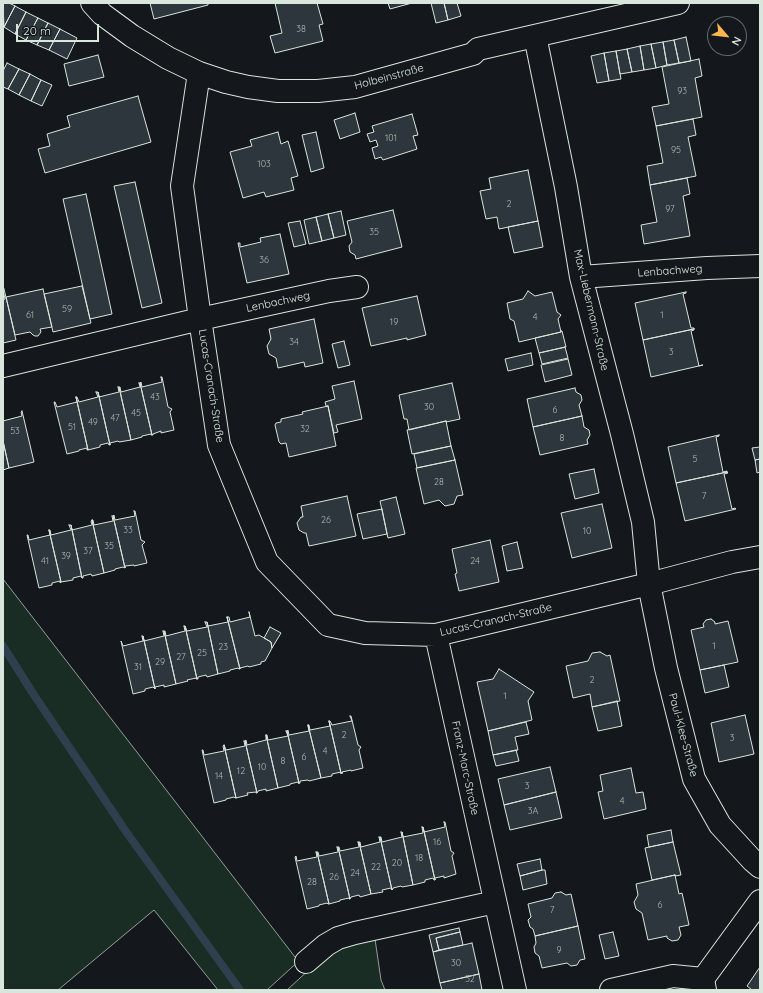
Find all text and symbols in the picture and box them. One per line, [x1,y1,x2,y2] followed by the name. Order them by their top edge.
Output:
[18,16,101,42] scale bar
[707,16,747,56] north arrow
[23,23,51,38] text: 20 m
[296,24,306,34] house number: 38
[729,34,745,48] text: N
[353,61,425,93] street label: Holbeinstraße
[677,86,687,96] house number: 93
[385,133,397,143] house number: 101
[671,145,681,155] house number: 95
[257,159,271,169] house number: 103
[507,199,511,209] house number: 2
[665,204,675,214] house number: 97
[369,227,379,237] house number: 35
[571,248,611,372] street label: Max-Liebermann-Straße
[259,255,269,265] house number: 36
[637,262,703,280] street label: Lenbachweg
[245,289,311,315] street label: Lenbachweg
[62,304,72,314] house number: 59
[26,310,34,320] house number: 61
[660,310,664,320] house number: 1
[533,312,537,322] house number: 4
[390,317,398,327] house number: 19
[196,328,226,444] street label: Lucas-Cranach-Straße
[289,337,299,347] house number: 34
[669,347,673,357] house number: 3
[150,392,160,402] house number: 43
[424,402,434,412] house number: 30
[553,405,557,415] house number: 6
[131,408,141,418] house number: 45
[110,413,120,423] house number: 47
[88,417,98,427] house number: 49
[68,422,76,432] house number: 51
[300,424,310,434] house number: 32
[10,426,20,436] house number: 53
[560,433,564,443] house number: 8
[693,454,697,464] house number: 5
[434,477,444,487] house number: 28
[702,491,706,501] house number: 7
[321,515,331,525] house number: 26
[123,525,133,535] house number: 33
[583,526,591,536] house number: 10
[104,541,114,551] house number: 35
[83,546,93,556] house number: 37
[61,551,71,561] house number: 39
[41,556,49,566] house number: 41
[470,556,480,566] house number: 24
[439,601,553,639] street label: Lucas-Cranach-Straße
[712,641,716,651] house number: 1
[218,642,228,652] house number: 23
[197,648,207,658] house number: 25
[176,652,186,662] house number: 27
[155,657,165,667] house number: 29
[134,662,142,672] house number: 31
[590,675,594,685] house number: 2
[503,691,507,701] house number: 1
[665,692,701,778] street label: Paul-Klee-Straße
[449,720,481,816] street label: Franz-Marc-Straße
[342,730,346,740] house number: 2
[730,733,734,743] house number: 3
[323,746,327,756] house number: 4
[302,752,306,762] house number: 6
[281,756,285,766] house number: 8
[258,762,266,772] house number: 10
[237,766,245,776] house number: 12
[215,771,223,781] house number: 14
[525,781,529,791] house number: 3
[620,796,624,806] house number: 4
[528,806,538,816] house number: 3A
[433,837,441,847] house number: 16
[415,853,423,863] house number: 18
[392,858,402,868] house number: 20
[371,862,381,872] house number: 22
[350,868,360,878] house number: 24
[329,872,339,882] house number: 26
[307,877,317,887] house number: 28
[658,900,662,910] house number: 6
[550,905,554,915] house number: 7
[556,945,562,955] house number: 9
[451,958,461,968] house number: 30
[465,974,475,984] house number: 32

